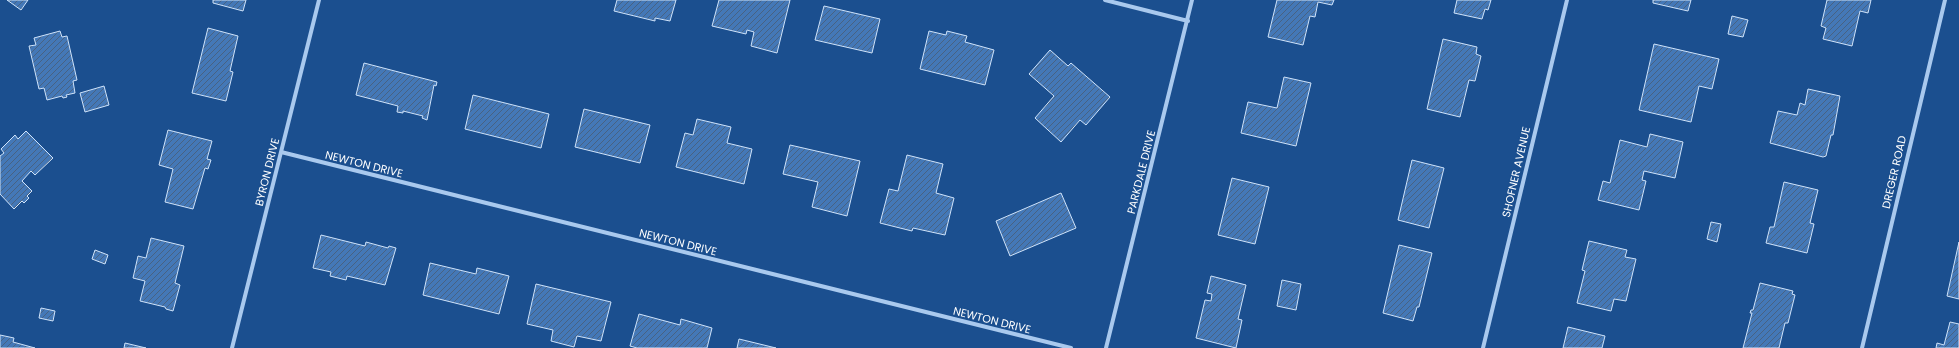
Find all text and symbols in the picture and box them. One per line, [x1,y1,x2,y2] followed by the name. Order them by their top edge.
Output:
[1498,125,1534,219] street label: SHOFNER AVENUE
[1123,128,1159,216] street label: PARKDALE DRIVE
[1878,134,1910,210] street label: DREGER ROAD
[251,136,283,208] street label: BYRON DRIVE
[323,147,405,181] street label: NEWTON DRIVE
[637,225,719,259] street label: NEWTON DRIVE
[951,303,1033,337] street label: NEWTON DRIVE

